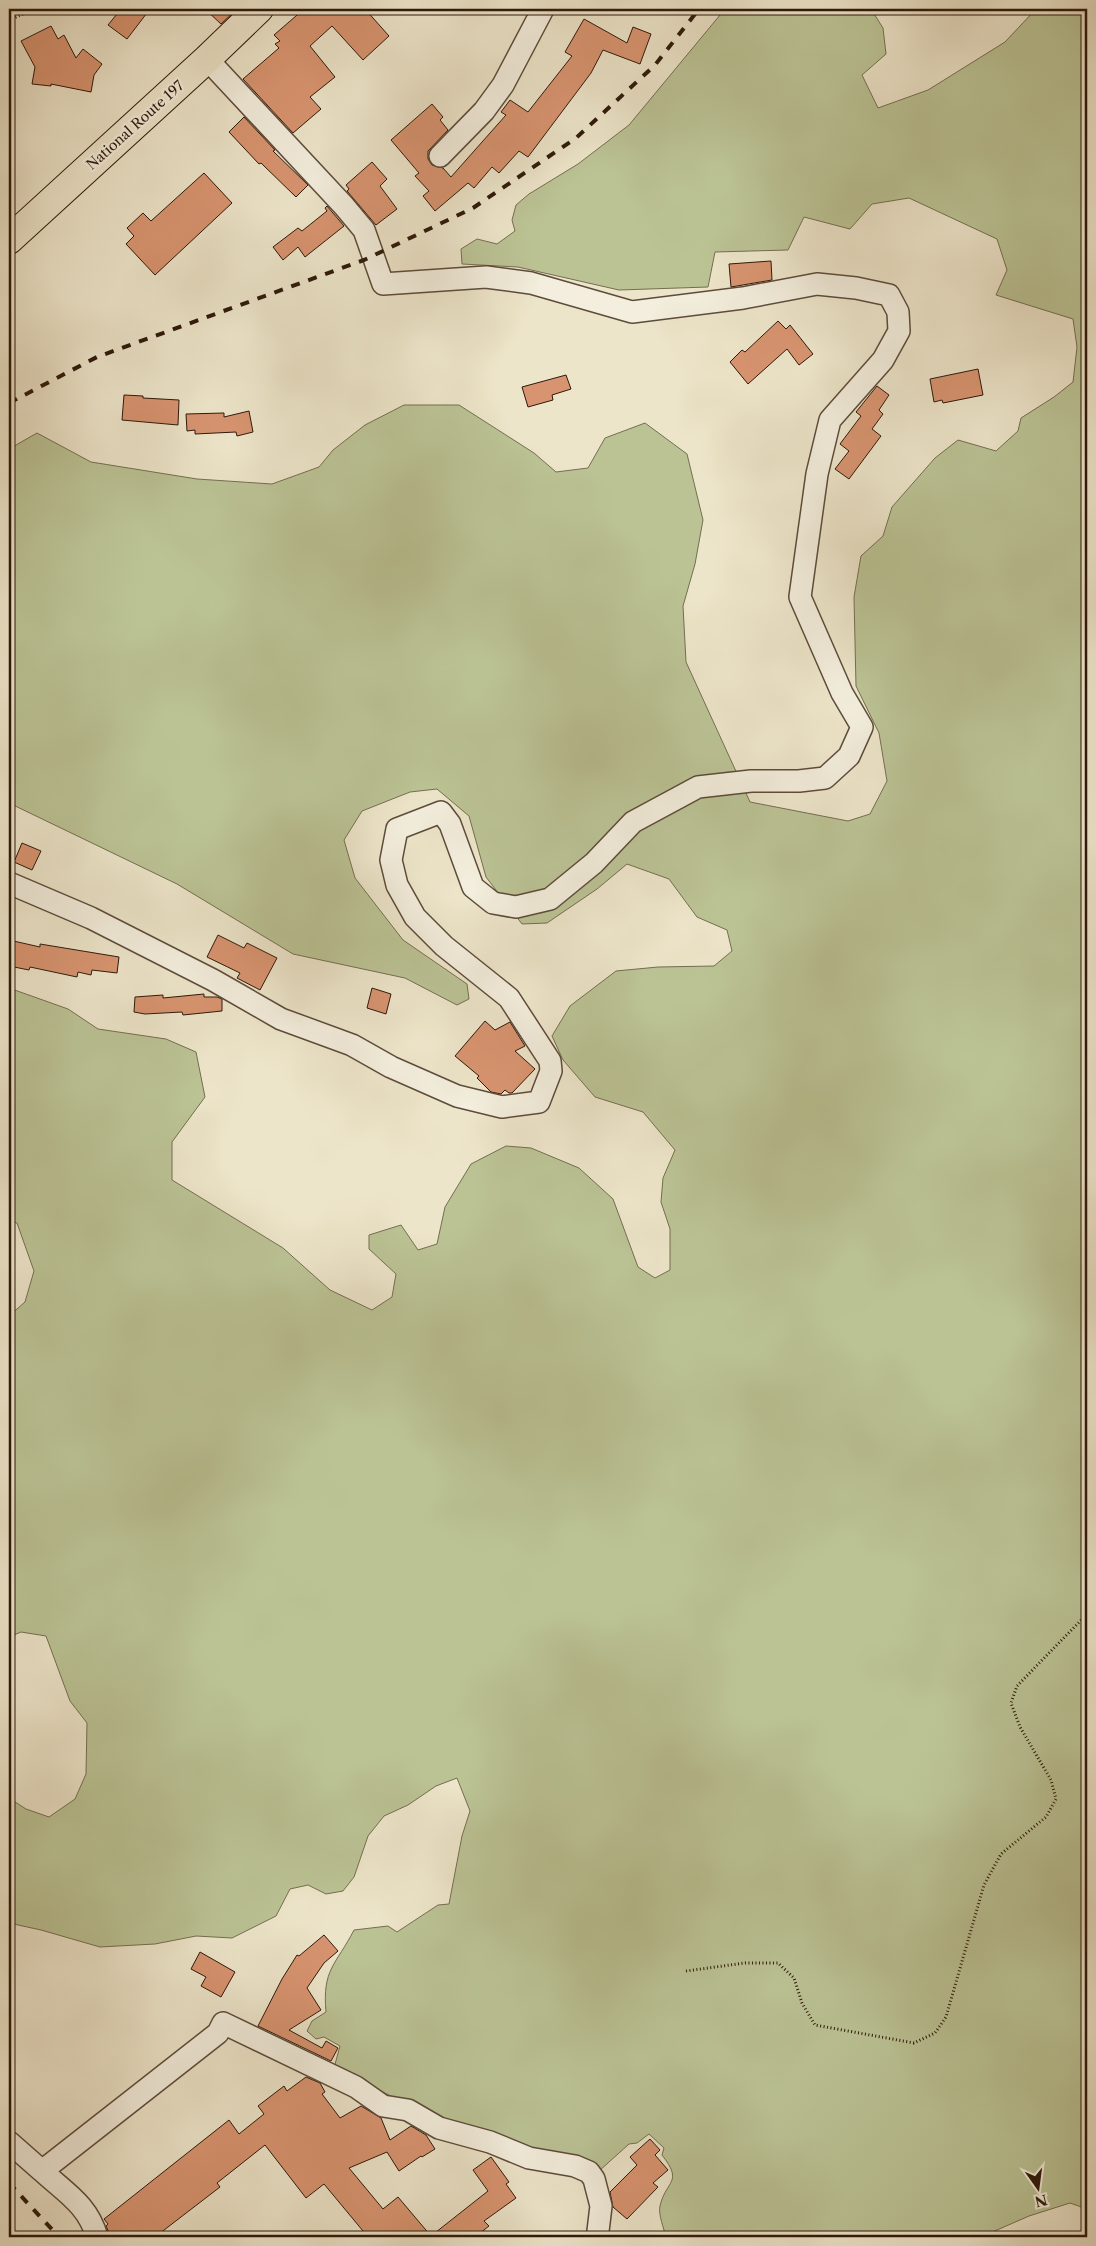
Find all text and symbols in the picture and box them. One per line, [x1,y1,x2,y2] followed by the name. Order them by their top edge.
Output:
[82,76,188,174] street label: National Route 197
[1014,2164,1064,2214] north arrow
[1033,2190,1049,2211] text: N

